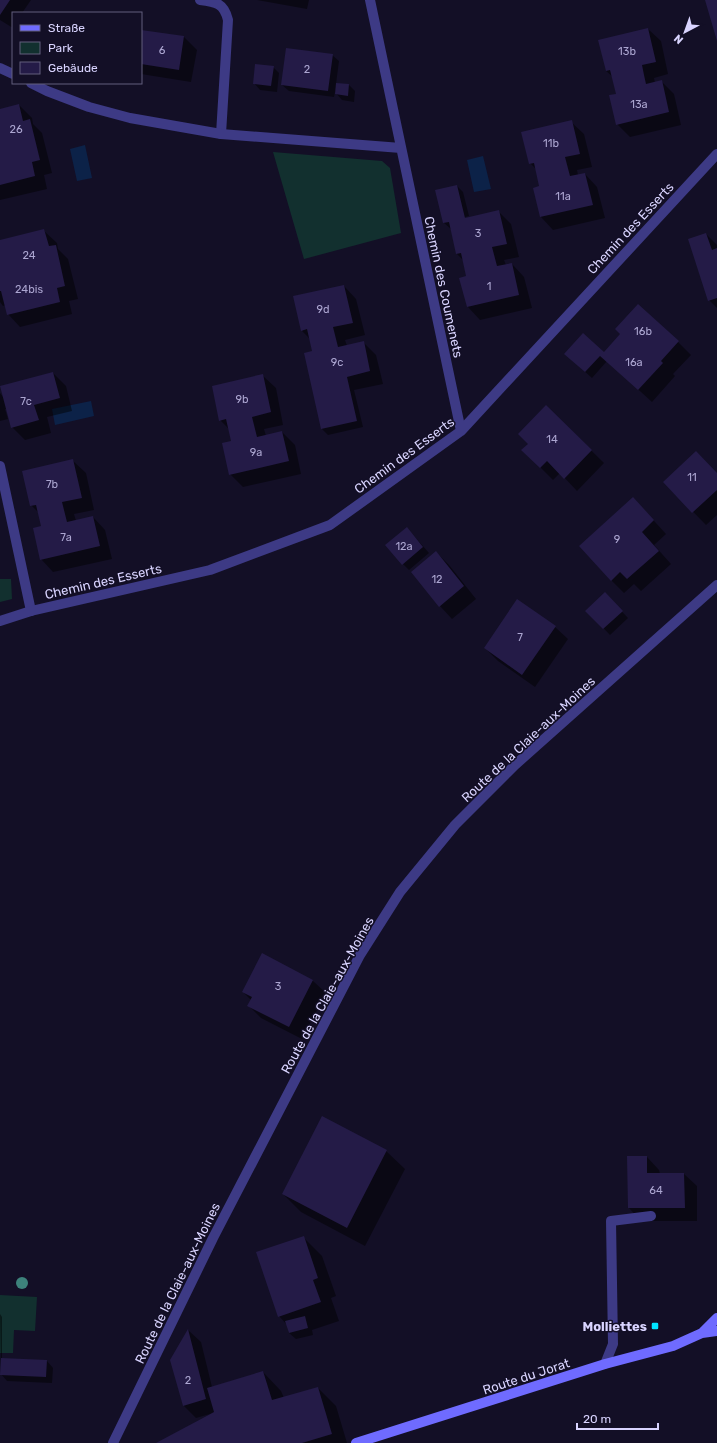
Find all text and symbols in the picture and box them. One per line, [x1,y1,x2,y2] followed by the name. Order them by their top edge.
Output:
[12,12,142,84] legend
[665,12,705,52] north arrow
[48,21,85,35] text: Straße
[671,32,686,47] text: N
[48,41,74,55] text: Park
[159,44,166,57] house number: 6
[618,45,636,58] house number: 13b
[48,61,98,75] text: Gebäude
[304,63,310,76] house number: 2
[630,98,648,111] house number: 13a
[9,123,23,136] house number: 26
[543,137,559,150] house number: 11b
[584,179,677,277] street label: Chemin des Esserts
[555,190,571,203] house number: 11a
[421,215,466,359] street label: Chemin des Coumenets
[475,227,482,240] house number: 3
[22,249,36,262] house number: 24
[487,280,491,293] house number: 1
[15,283,43,296] house number: 24bis
[316,303,330,316] house number: 9d
[634,325,652,338] house number: 16b
[331,356,343,369] house number: 9c
[625,356,643,369] house number: 16a
[235,393,249,406] house number: 9b
[20,395,32,408] house number: 7c
[352,414,457,497] street label: Chemin des Esserts
[546,433,558,446] house number: 14
[250,446,262,459] house number: 9a
[687,471,697,484] house number: 11
[46,478,58,491] house number: 7b
[60,531,72,544] house number: 7a
[614,533,620,546] house number: 9
[395,540,413,553] house number: 12a
[43,561,163,602] street label: Chemin des Esserts
[431,573,443,586] house number: 12
[517,631,523,644] house number: 7
[458,673,598,805] street label: Route de la Claie-aux-Moines
[278,914,377,1076] street label: Route de la Claie-aux-Moines
[275,980,282,993] house number: 3
[649,1184,663,1197] house number: 64
[132,1200,223,1366] street label: Route de la Claie-aux-Moines
[582,1319,647,1334] place label: Molliettes
[650,1321,660,1331] marker: Molliettes
[481,1355,572,1398] street label: Route du Jorat
[185,1374,191,1387] house number: 2
[577,1405,658,1431] scale bar
[583,1412,611,1426] text: 20 m

